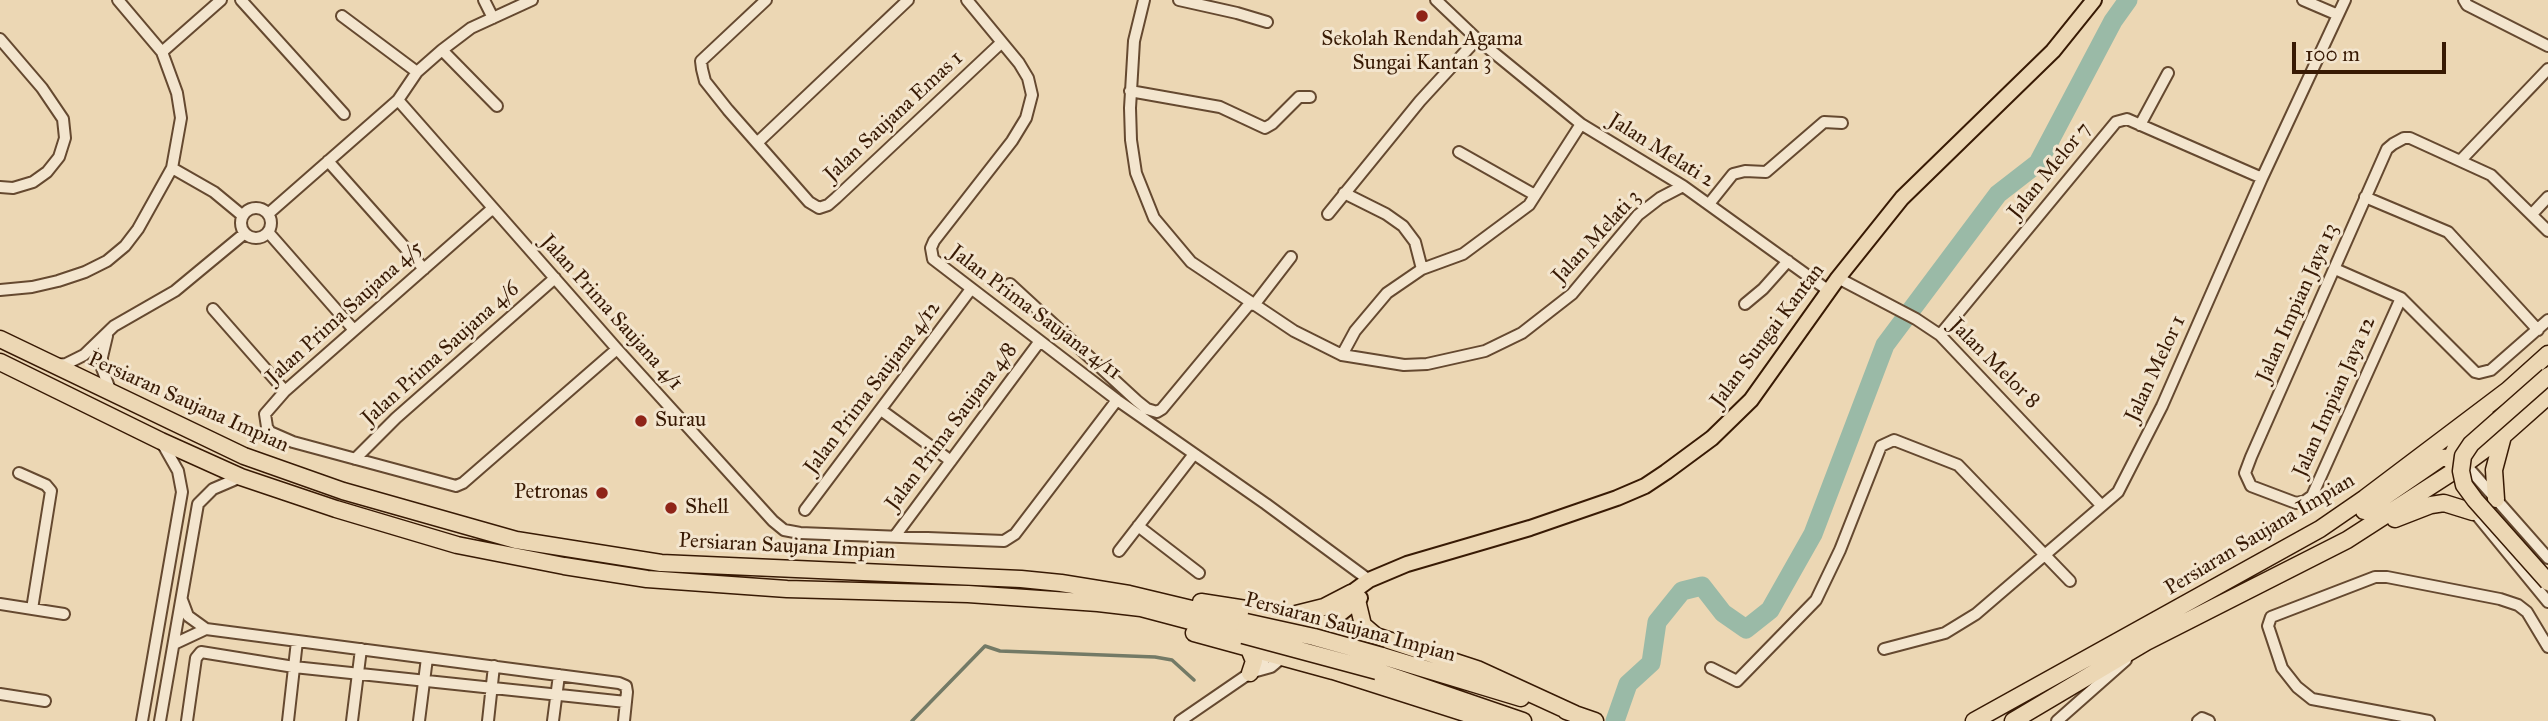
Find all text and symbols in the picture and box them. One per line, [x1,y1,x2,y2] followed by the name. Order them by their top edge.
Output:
[1414,8,1430,24] marker: Sekolah Rendah Agama Sungai Kantan 3
[1321,27,1523,77] place label: Sekolah Rendah Agama Sungai Kantan 3
[2296,28,2450,72] scale bar
[2305,41,2360,67] text: 100 m
[820,46,968,188] street label: Jalan Saujana Emas 1
[1603,108,1719,194] street label: Jalan Melati 2
[2003,117,2097,225] street label: Jalan Melor 7
[1547,185,1647,289] street label: Jalan Melati 3
[2252,220,2344,386] street label: Jalan Impian Jaya 13
[535,230,687,396] street label: Jalan Prima Saujana 4/1
[262,236,428,390] street label: Jalan Prima Saujana 4/5
[944,240,1126,386] street label: Jalan Prima Saujana 4/11
[1706,259,1830,413] street label: Jalan Sungai Kantan
[357,277,525,431] street label: Jalan Prima Saujana 4/6
[800,296,946,480] street label: Jalan Prima Saujana 4/12
[2120,312,2192,426] street label: Jalan Melor 1
[2288,313,2382,481] street label: Jalan Impian Jaya 12
[1944,314,2044,414] street label: Jalan Melor 8
[881,338,1023,516] street label: Jalan Prima Saujana 4/8
[84,347,292,459] street label: Persiaran Saujana Impian
[655,408,706,434] place label: Surau
[633,413,649,429] marker: Surau
[2160,468,2360,602] street label: Persiaran Saujana Impian
[514,480,588,506] place label: Petronas
[594,485,610,501] marker: Petronas
[685,495,729,521] place label: Shell
[663,500,679,516] marker: Shell
[678,529,896,565] street label: Persiaran Saujana Impian
[1242,588,1458,668] street label: Persiaran Saujana Impian

